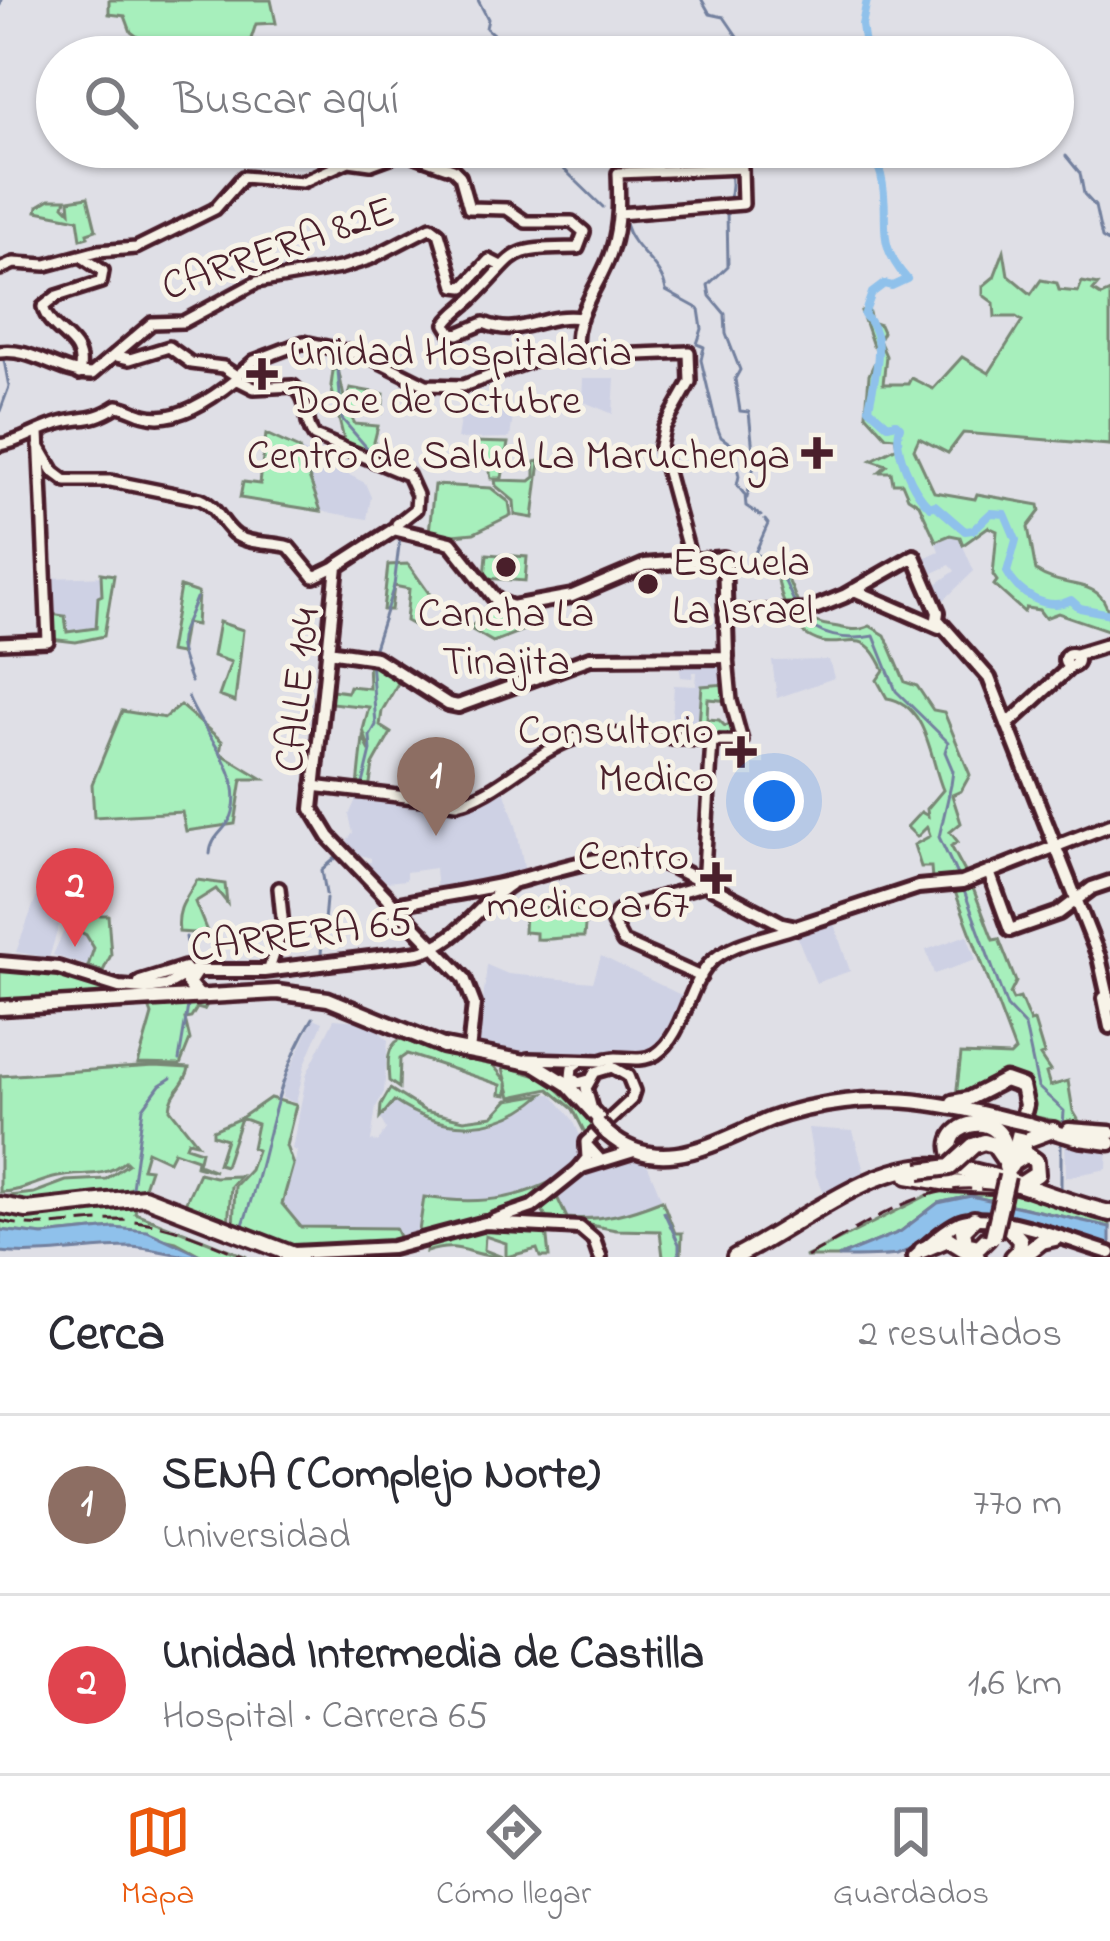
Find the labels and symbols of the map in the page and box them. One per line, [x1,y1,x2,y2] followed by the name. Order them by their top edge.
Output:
[154,182,403,319] street label: CARRERA 82E
[288,324,632,433] place label: Unidad Hospitalaria Doce de Octubre
[246,358,278,390] marker: Unidad Hospitalaria Doce de Octubre
[247,427,790,488] place label: Centro de Salud La Maruchenga
[801,437,833,469] marker: Centro de Salud La Maruchenga
[672,534,814,643] place label: Escuela La Israel
[493,554,519,580] marker: Cancha La Tinajita
[635,571,661,597] marker: Escuela La Israel
[418,585,594,694] place label: Cancha La Tinajita
[261,605,338,776] street label: CALLE 104
[518,702,714,811] place label: Consultorio Medico
[725,736,757,768] marker: Consultorio Medico
[397,737,475,836] pin: 1
[744,771,804,831] your location
[486,828,689,937] place label: Centro medico a 67
[36,848,114,947] pin: 2
[700,862,732,894] marker: Centro medico a 67
[187,893,416,980] street label: CARRERA 65

